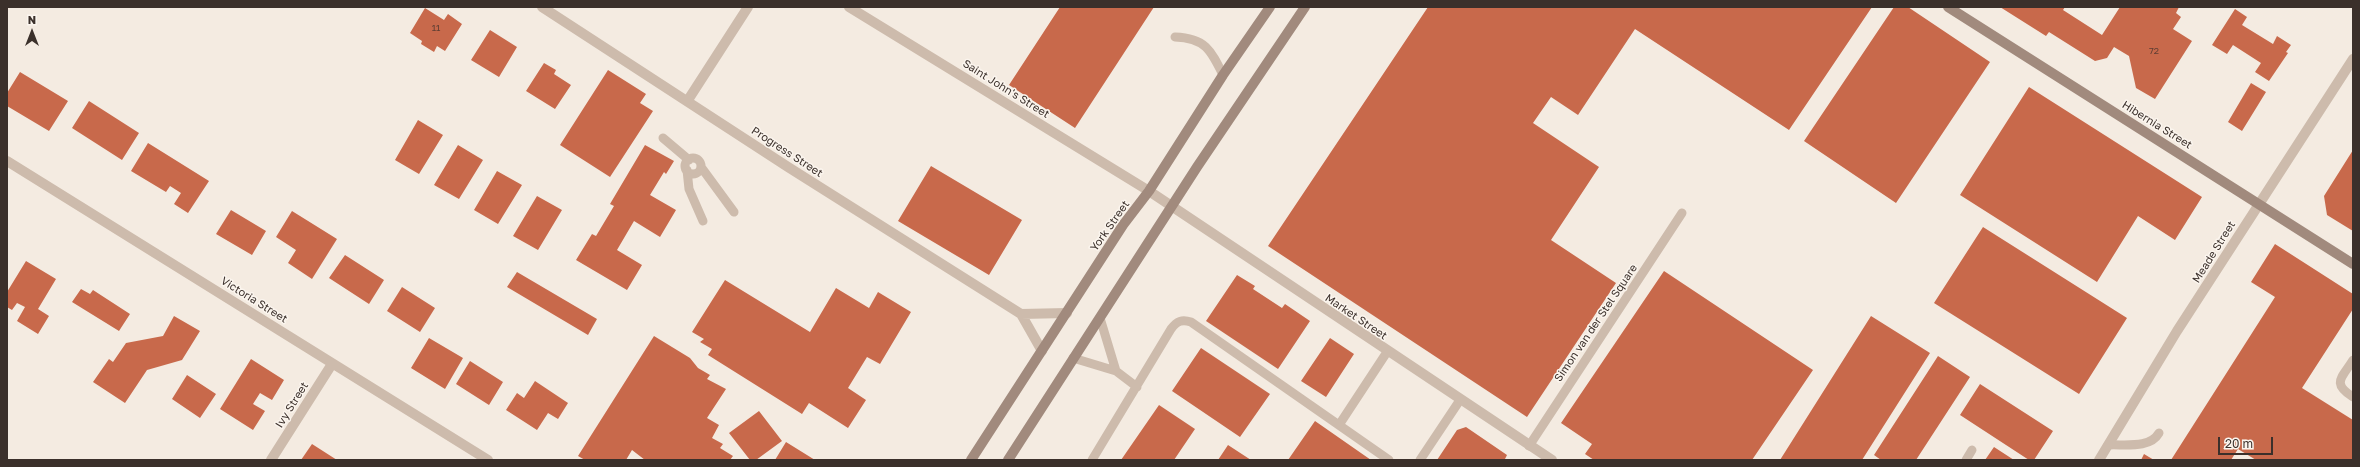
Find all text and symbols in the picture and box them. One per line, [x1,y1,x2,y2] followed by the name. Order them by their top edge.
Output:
[12,12,52,52] north arrow
[28,13,36,26] text: N
[432,23,440,33] house number: 11
[2149,46,2159,56] house number: 72
[960,57,1052,121] street label: Saint John's Street
[2120,98,2194,152] street label: Hibernia Street
[749,124,825,180] street label: Progress Street
[1088,198,1132,254] street label: York Street
[2190,219,2238,285] street label: Meade Street
[1552,262,1640,384] street label: Simon van der Stel Square
[218,274,290,326] street label: Victoria Street
[1322,291,1390,343] street label: Market Street
[273,380,311,430] street label: Ivy Street
[2220,429,2275,455] scale bar
[2225,436,2253,451] text: 20 m

